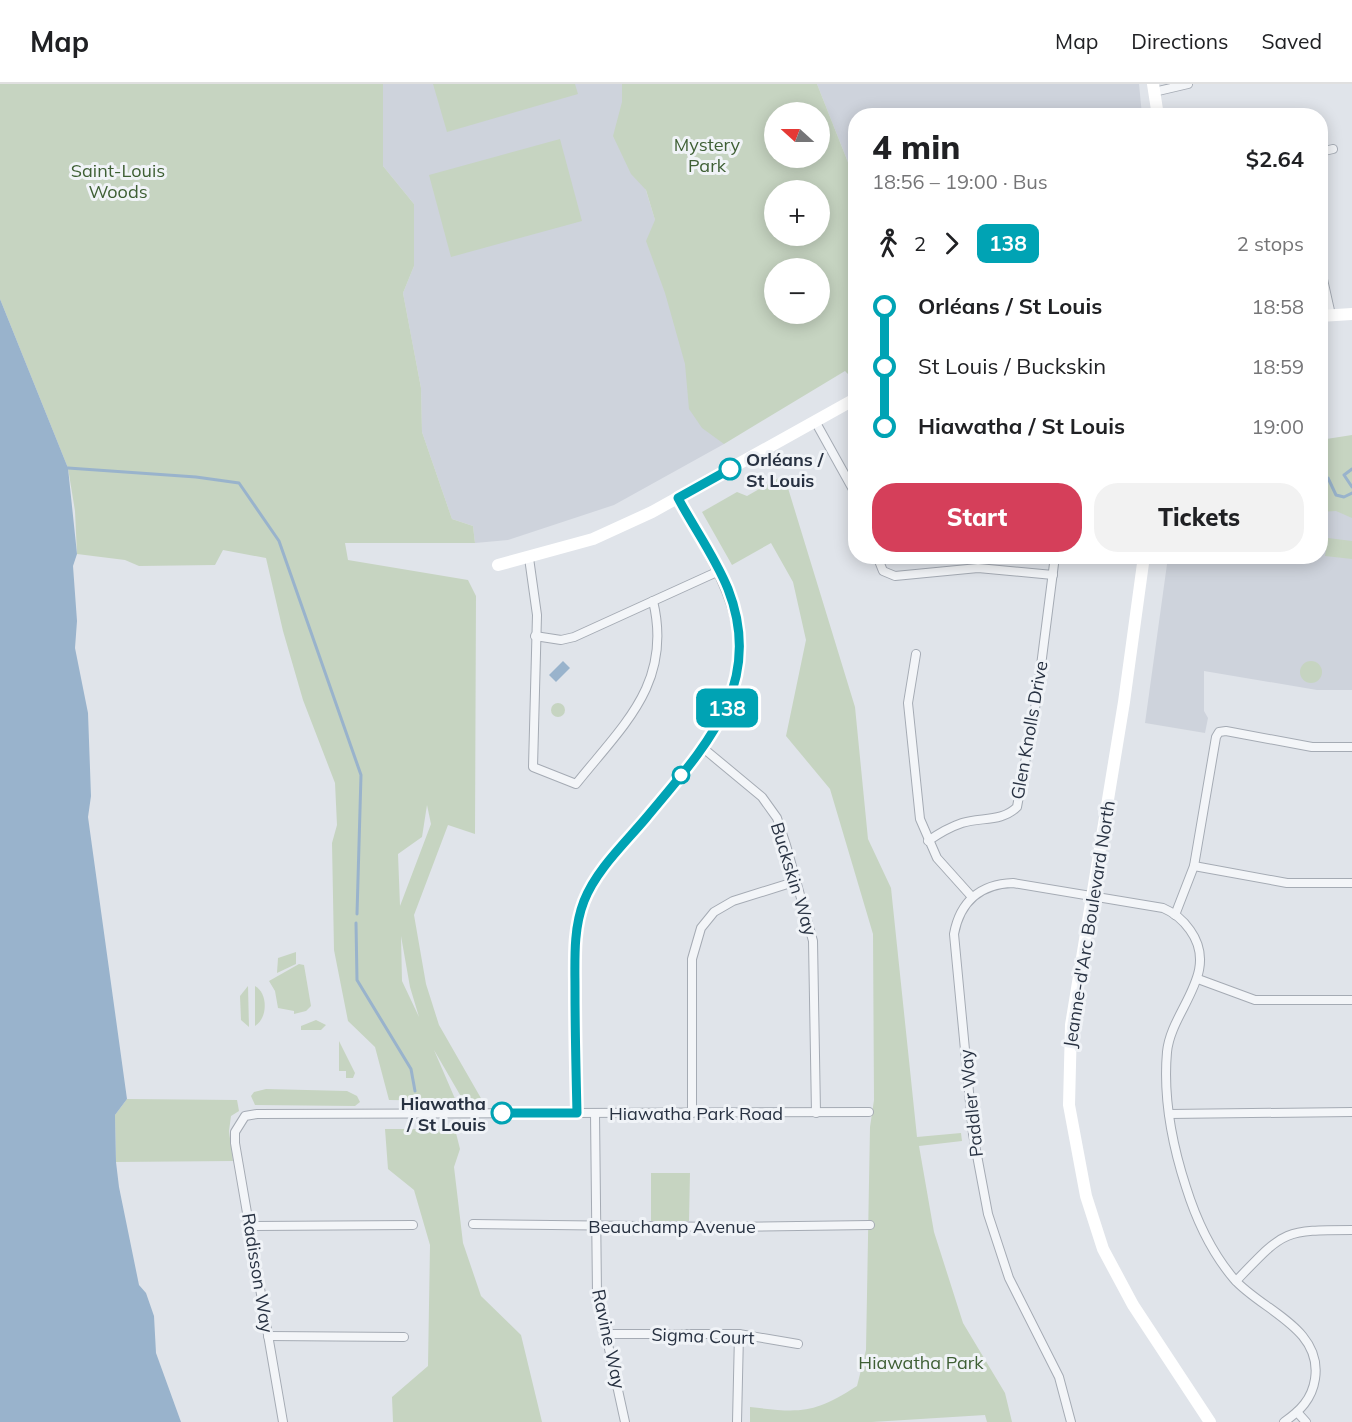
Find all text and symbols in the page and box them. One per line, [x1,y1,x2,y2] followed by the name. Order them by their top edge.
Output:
[30,24,89,59] text: Map
[1055,28,1098,54] text: Map
[1131,28,1228,54] text: Directions
[1261,28,1322,54] text: Saved
[764,102,830,168] north arrow
[764,102,830,324] map controls
[872,126,960,167] text: 4 min
[674,133,741,177] park label: Mystery Park
[1246,145,1304,173] text: $2.64
[71,159,165,203] park label: Saint-Louis Woods
[872,169,1048,194] text: 18:56 – 19:00 · Bus
[764,180,830,246] button: +
[872,227,905,260] icon: walk
[935,227,968,260] icon: forward
[989,230,1027,256] text: 138
[914,231,926,256] text: 2
[1237,231,1304,256] text: 2 stops
[764,258,830,324] button: −
[918,292,1102,320] text: Orléans / St Louis
[1251,294,1304,319] text: 18:58
[918,352,1106,380] text: St Louis / Buckskin
[1251,354,1304,379] text: 18:59
[918,412,1125,440] text: Hiawatha / St Louis
[1251,414,1304,439] text: 19:00
[746,448,825,492] place label: Orléans / St Louis
[719,458,741,480] marker: Orléans / St Louis
[872,483,1082,552] button: Start
[1094,483,1304,552] button: Tickets
[1005,659,1053,801] street label: Glen Knolls Drive
[692,688,762,728] line badge: 138
[708,695,746,721] text: 138
[672,766,690,784] unlabelled marker
[1058,799,1120,1049] street label: Jeanne-d'Arc Boulevard North
[766,819,822,939] street label: Buckskin Way
[954,1048,988,1158] street label: Paddler Way
[401,1092,486,1136] place label: Hiawatha / St Louis
[491,1102,513,1124] marker: Hiawatha / St Louis
[609,1102,783,1125] street label: Hiawatha Park Road
[237,1211,279,1335] street label: Radisson Way
[588,1215,756,1238] street label: Beauchamp Avenue
[587,1287,631,1391] street label: Ravine Way
[651,1323,755,1349] street label: Sigma Court
[858,1351,984,1374] park label: Hiawatha Park

